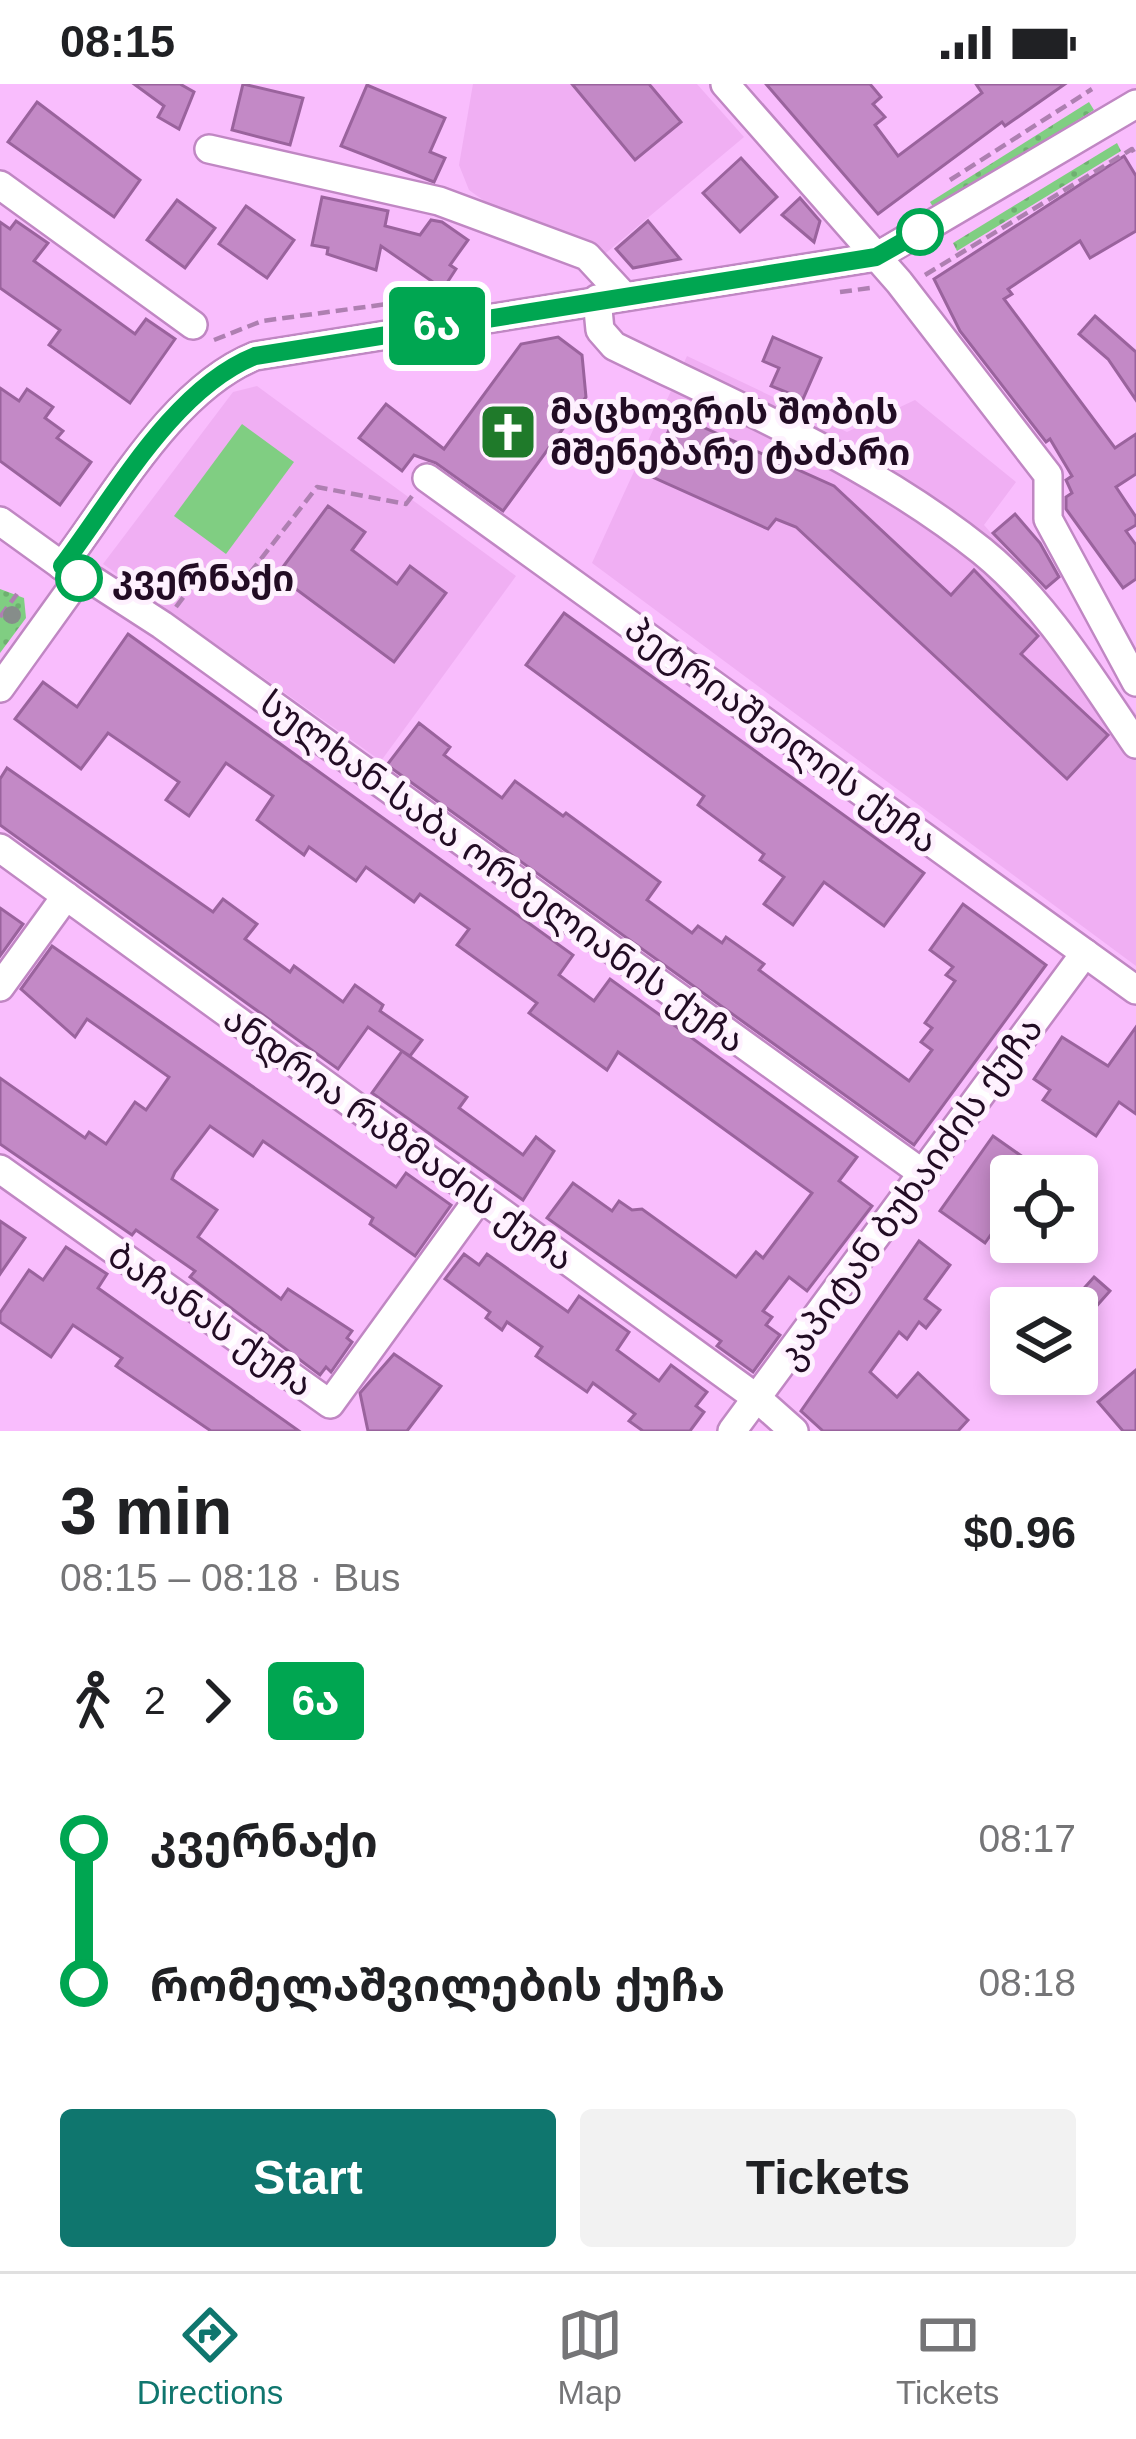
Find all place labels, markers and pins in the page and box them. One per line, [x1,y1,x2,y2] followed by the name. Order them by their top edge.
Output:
[898,210,942,254] unlabelled marker
[550,391,910,474] place label: მაცხოვრის შობის მშენებარე ტაძარი
[477,401,539,463] church icon: მაცხოვრის შობის მშენებარე ტაძარი
[57,556,101,600] marker: კვერნაქი
[112,558,294,600] place label: კვერნაქი

